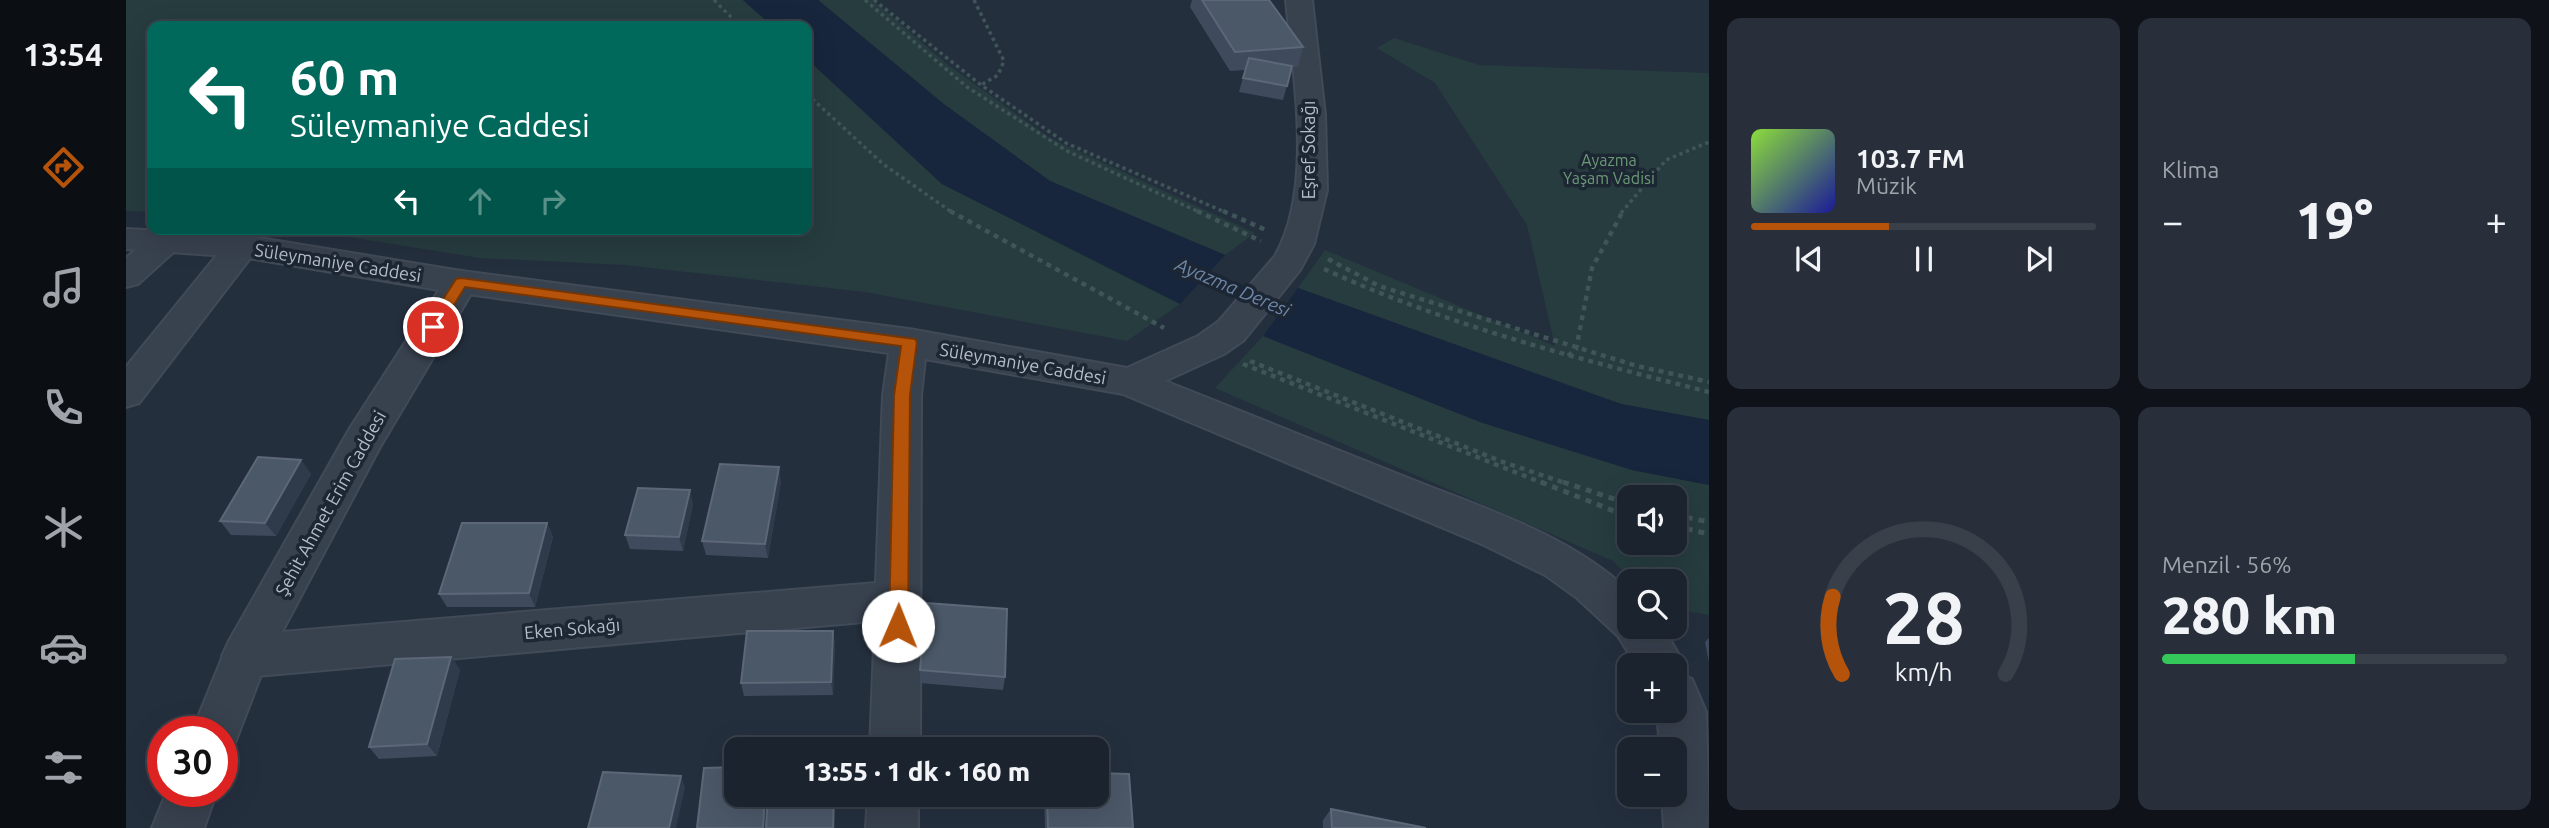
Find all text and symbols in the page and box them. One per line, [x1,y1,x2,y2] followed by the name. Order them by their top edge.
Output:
[23,36,103,72] text: 13:54
[175,49,266,140] icon: left
[290,49,399,104] text: 60 m
[1298,101,1318,199] street label: Eşref Sokağı
[290,107,590,143] text: Süleymaniye Caddesi
[39,143,88,192] icon: directions
[1856,144,1965,173] text: 103.7 FM
[1563,151,1655,187] park label: Ayazma Yaşam Vadisi
[2162,157,2219,182] text: Klima
[1856,173,1917,198] text: Müzik
[388,182,426,220] icon: left
[461,182,499,220] icon: ahead
[534,182,572,220] icon: right
[2296,191,2373,249] text: 19°
[2162,200,2183,242] text: −
[2486,200,2507,242] text: +
[253,239,423,285] street label: Süleymaniye Caddesi
[1790,240,1828,278] icon: previous
[1905,240,1943,278] icon: pause
[2020,240,2058,278] icon: next
[1171,253,1295,322] water label: Ayazma Deresi
[39,263,88,312] icon: music
[403,297,463,357] pin
[414,308,452,346] icon: arrive
[938,339,1108,387] street label: Süleymaniye Caddesi
[39,383,88,432] icon: phone
[271,407,389,599] street label: Şehit Ahmet Erim Caddesi
[1617,485,1687,807] map controls
[1617,485,1687,555] button: sound
[39,503,88,552] icon: climate
[2162,552,2292,577] text: Menzil · 56%
[1617,569,1687,639] button: search
[1882,577,1965,659] text: 28
[2162,586,2337,644] text: 280 km
[861,589,935,663] position arrow
[523,614,621,642] street label: Eken Sokağı
[39,623,88,672] icon: car
[1617,653,1687,723] button: +
[1895,658,1952,686] text: km/h
[147,716,238,807] speed limit sign: 30
[1617,737,1687,807] button: −
[39,743,88,792] icon: filters
[803,757,1030,786] text: 13:55 · 1 dk · 160 m

